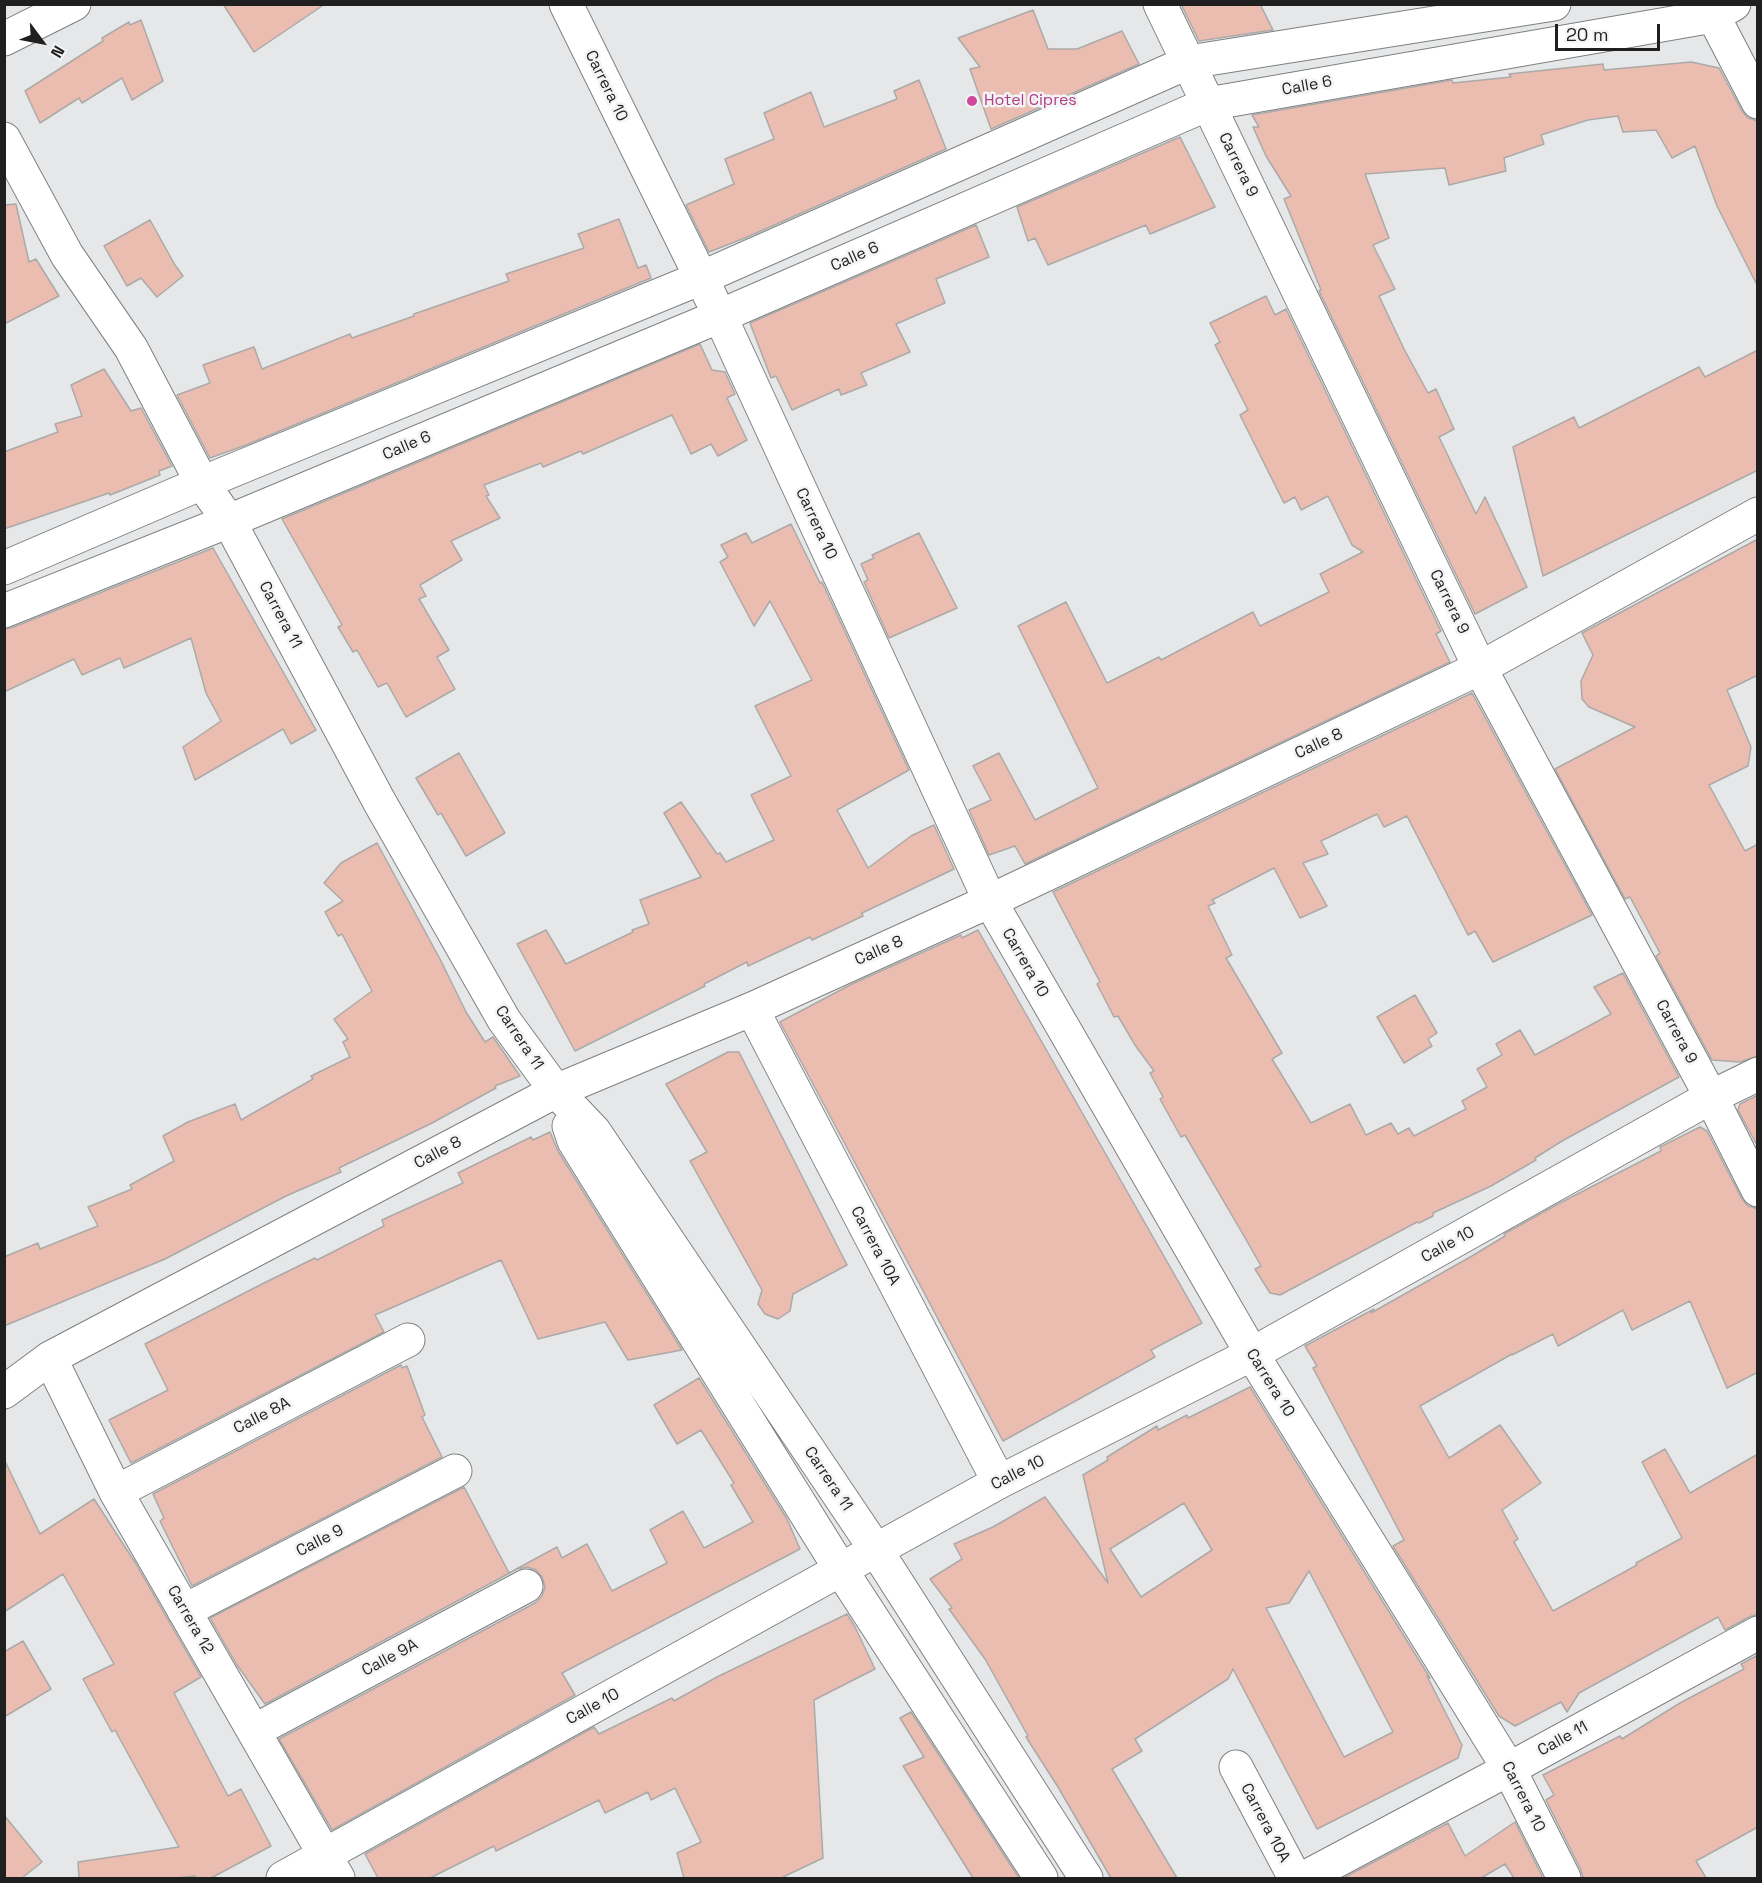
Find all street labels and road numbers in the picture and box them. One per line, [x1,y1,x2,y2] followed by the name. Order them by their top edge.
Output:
[581,47,631,125] street label: Carrera 10
[1280,72,1334,100] street label: Calle 6
[1214,130,1262,200] street label: Carrera 9
[828,238,882,276] street label: Calle 6
[380,427,434,465] street label: Calle 6
[791,485,841,563] street label: Carrera 10
[1425,567,1473,637] street label: Carrera 9
[254,578,306,652] street label: Carrera 11
[1292,725,1346,763] street label: Calle 8
[998,925,1052,1001] street label: Carrera 10
[852,932,906,970] street label: Calle 8
[1651,997,1701,1067] street label: Carrera 9
[491,1002,547,1074] street label: Carrera 11
[411,1133,465,1173] street label: Calle 8
[846,1203,904,1289] street label: Carrera 10A
[1418,1223,1478,1267] street label: Calle 10
[1242,1345,1298,1421] street label: Carrera 10
[230,1394,294,1438] street label: Calle 8A
[800,1443,856,1515] street label: Carrera 11
[988,1451,1048,1495] street label: Calle 10
[293,1521,347,1561] street label: Calle 9
[163,1582,217,1658] street label: Carrera 12
[359,1635,421,1681] street label: Calle 9A
[563,1685,623,1729] street label: Calle 10
[1535,1717,1591,1761] street label: Calle 11
[1497,1758,1549,1836] street label: Carrera 10
[1236,1780,1294,1866] street label: Carrera 10A

